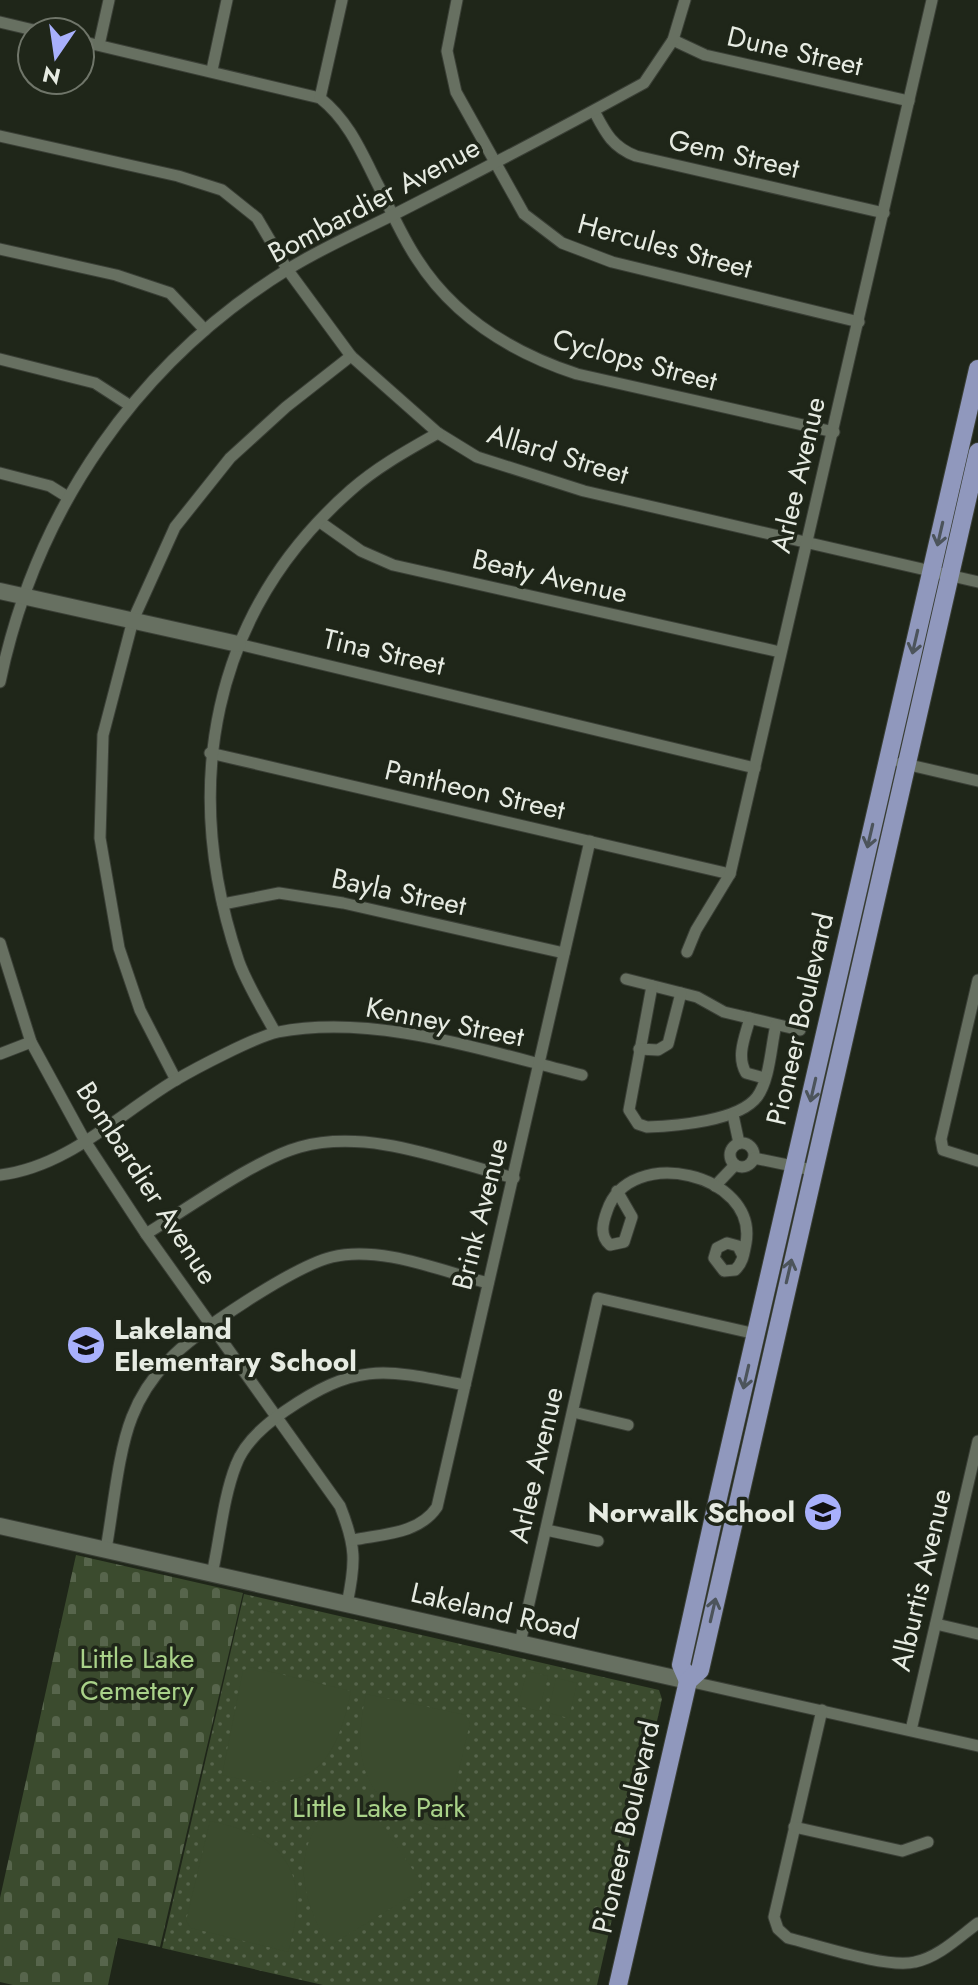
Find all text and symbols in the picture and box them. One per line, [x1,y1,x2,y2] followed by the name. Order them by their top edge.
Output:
[723,15,867,87] street label: Dune Street
[16,16,96,96] north arrow
[39,58,64,93] text: N
[665,119,804,189] street label: Gem Street
[261,127,487,273] street label: Bombardier Avenue
[573,203,757,289] street label: Hercules Street
[548,318,722,402] street label: Cyclops Street
[760,393,836,557] street label: Arlee Avenue
[482,413,634,495] street label: Allard Street
[932,521,947,546] one-way arrow
[468,538,632,614] street label: Beaty Avenue
[319,618,449,686] street label: Tina Street
[907,629,922,655] one-way arrow
[381,749,569,831] street label: Pantheon Street
[862,823,877,848] one-way arrow
[328,858,470,926] street label: Bayla Street
[756,909,844,1129] street label: Pioneer Boulevard
[362,987,528,1057] street label: Kenney Street
[66,1073,228,1293] street label: Bombardier Avenue
[805,1076,820,1102] one-way arrow
[441,1134,519,1294] street label: Brink Avenue
[783,1258,798,1284] one-way arrow
[114,1309,357,1382] place label: Lakeland Elementary School
[65,1324,107,1366] school or university icon: Lakeland Elementary School
[738,1364,753,1389] one-way arrow
[498,1383,574,1547] street label: Arlee Avenue
[880,1485,962,1675] street label: Alburtis Avenue
[802,1491,844,1533] school or university icon: Norwalk School
[588,1492,795,1533] place label: Norwalk School
[407,1572,583,1650] street label: Lakeland Road
[707,1598,722,1624] one-way arrow
[80,1638,195,1711] park label: Little Lake Cemetery
[582,1717,670,1937] street label: Pioneer Boulevard
[292,1787,466,1828] park label: Little Lake Park

